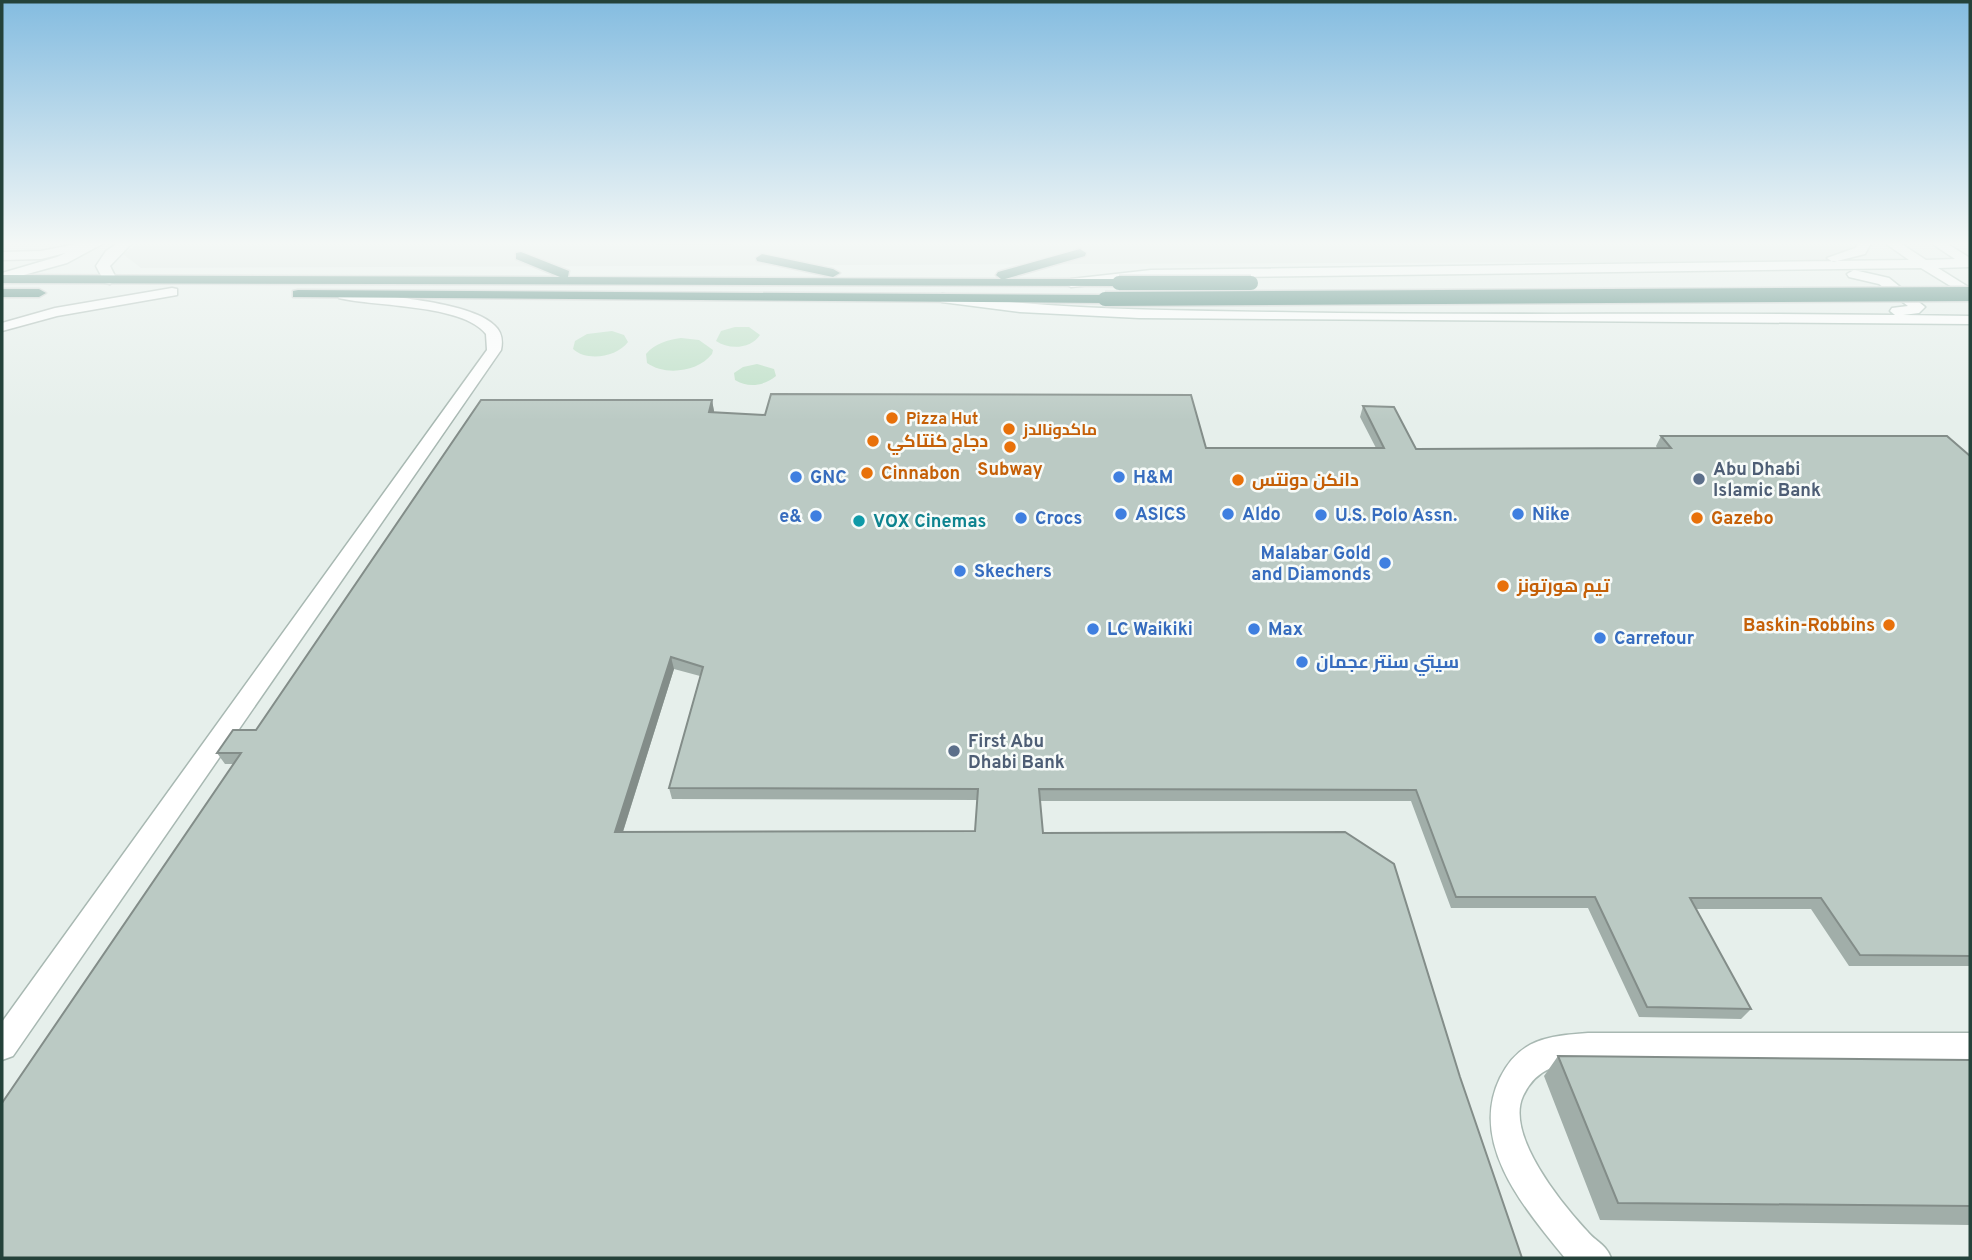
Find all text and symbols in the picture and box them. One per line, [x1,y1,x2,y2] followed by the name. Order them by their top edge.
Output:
[884,410,900,426] marker: Pizza Hut
[906,410,978,430] place label: Pizza Hut
[1001,421,1017,437] marker: ماكدونالدز
[1022,421,1097,441] place label: ماكدونالدز
[887,431,988,456] place label: دجاج كنتاكي
[865,433,881,449] marker: دجاج كنتاكي
[1002,439,1018,455] marker: Subway
[977,459,1043,482] place label: Subway
[1713,459,1821,503] place label: Abu Dhabi Islamic Bank
[881,463,960,486] place label: Cinnabon
[859,465,875,481] marker: Cinnabon
[810,467,847,490] place label: GNC
[1133,467,1173,490] place label: H&M
[788,469,804,485] marker: GNC
[1111,469,1127,485] marker: H&M
[1252,470,1359,493] place label: دانكن دونتس
[1691,471,1707,487] marker: Abu Dhabi Islamic Bank
[1230,472,1246,488] marker: دانكن دونتس
[1135,504,1186,527] place label: ASICS
[1242,504,1281,527] place label: Aldo
[1532,504,1570,527] place label: Nike
[1335,505,1457,528] place label: U.S. Polo Assn.
[779,506,802,529] place label: e&
[1113,506,1129,522] marker: ASICS
[1220,506,1236,522] marker: Aldo
[1510,506,1526,522] marker: Nike
[1313,507,1329,523] marker: U.S. Polo Assn.
[808,508,824,524] marker: e&
[1035,508,1082,531] place label: Crocs
[1711,508,1774,531] place label: Gazebo
[1013,510,1029,526] marker: Crocs
[1689,510,1705,526] marker: Gazebo
[873,511,986,534] place label: VOX Cinemas
[851,513,867,529] marker: VOX Cinemas
[1251,543,1371,587] place label: Malabar Gold and Diamonds
[1377,555,1393,571] marker: Malabar Gold and Diamonds
[974,561,1052,584] place label: Skechers
[952,563,968,579] marker: Skechers
[1516,576,1610,599] place label: تيم هورتونز
[1495,578,1511,594] marker: تيم هورتونز
[1743,615,1875,638] place label: Baskin-Robbins
[1881,617,1897,633] marker: Baskin-Robbins
[1107,619,1193,642] place label: LC Waikiki
[1268,619,1303,642] place label: Max
[1085,621,1101,637] marker: LC Waikiki
[1246,621,1262,637] marker: Max
[1614,628,1695,651] place label: Carrefour
[1592,630,1608,646] marker: Carrefour
[1316,652,1459,677] place label: سيتي سنتر عجمان
[1294,654,1310,670] marker: سيتي سنتر عجمان
[968,731,1065,775] place label: First Abu Dhabi Bank
[946,743,962,759] marker: First Abu Dhabi Bank

